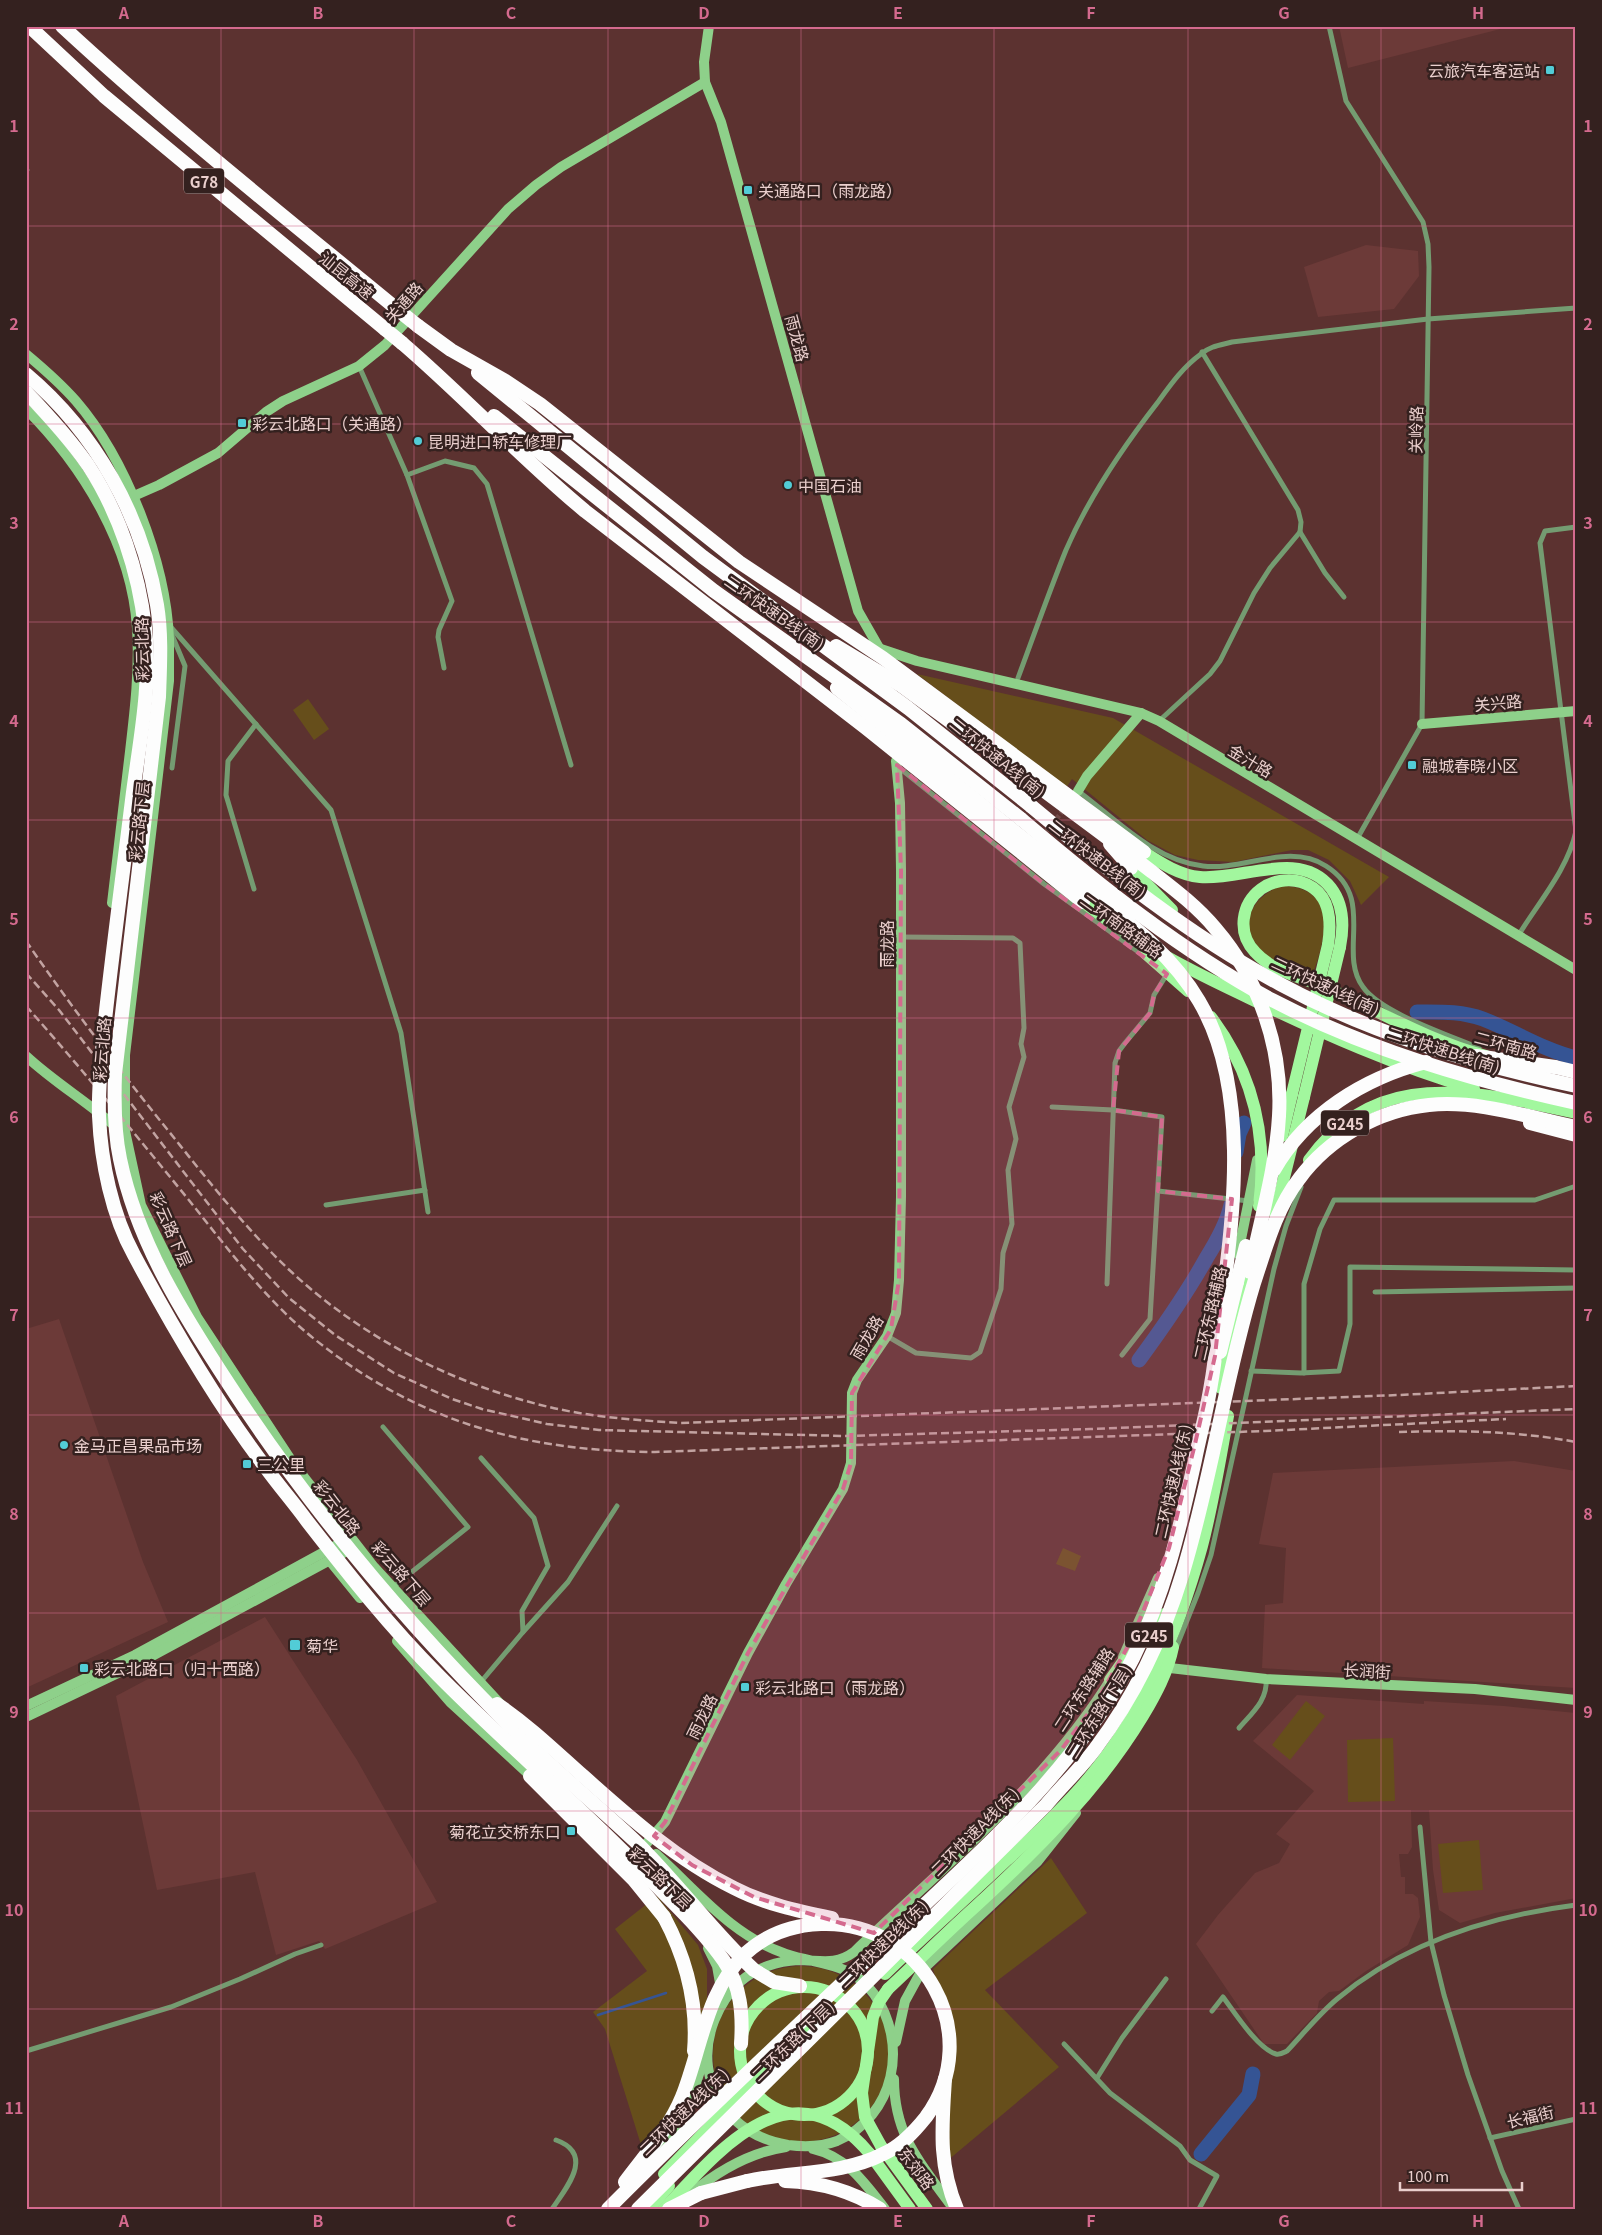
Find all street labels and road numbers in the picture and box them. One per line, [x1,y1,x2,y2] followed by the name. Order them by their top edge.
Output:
[184,168,224,194] road number: G78
[315,246,379,304] street label: 汕昆高速
[378,276,428,328] street label: 关通路
[780,312,816,364] street label: 雨龙路
[1403,406,1427,454] street label: 关岭路
[720,569,830,655] street label: 二环快速B线(南)
[128,617,154,681] street label: 彩云北路
[1473,688,1523,716] street label: 关兴路
[945,711,1051,803] street label: 二环快速A线(南)
[1224,737,1278,783] street label: 金汁路
[122,780,154,862] street label: 彩云路下层
[1044,812,1152,904] street label: 二环快速B线(南)
[1076,887,1168,963] street label: 二环南路辅路
[874,920,898,968] street label: 雨龙路
[1268,949,1384,1021] street label: 二环快速A线(南)
[86,1016,116,1082] street label: 彩云北路
[1384,1019,1504,1079] street label: 二环快速B线(南)
[1472,1024,1540,1064] street label: 二环南路
[1321,1110,1369,1136] road number: G245
[145,1188,199,1270] street label: 彩云路下层
[1187,1264,1231,1362] street label: 二环东路辅路
[844,1310,888,1364] street label: 雨龙路
[1147,1422,1197,1540] street label: 二环快速A线(东)
[309,1474,367,1540] street label: 彩云北路
[367,1535,437,1611] street label: 彩云路下层
[1125,1622,1173,1648] road number: G245
[1047,1642,1119,1736] street label: 二环东路辅路
[1342,1657,1392,1683] street label: 长润街
[1060,1659,1136,1763] street label: 二环东路(下层)
[680,1689,722,1743] street label: 雨龙路
[924,1781,1024,1881] street label: 二环快速A线(东)
[624,1841,698,1913] street label: 彩云路下层
[831,1894,933,1992] street label: 二环快速B线(东)
[745,1994,839,2086] street label: 二环东路(下层)
[633,2062,733,2160] street label: 二环快速A线(东)
[1504,2099,1556,2133] street label: 长福街
[893,2142,941,2194] street label: 东郊路

